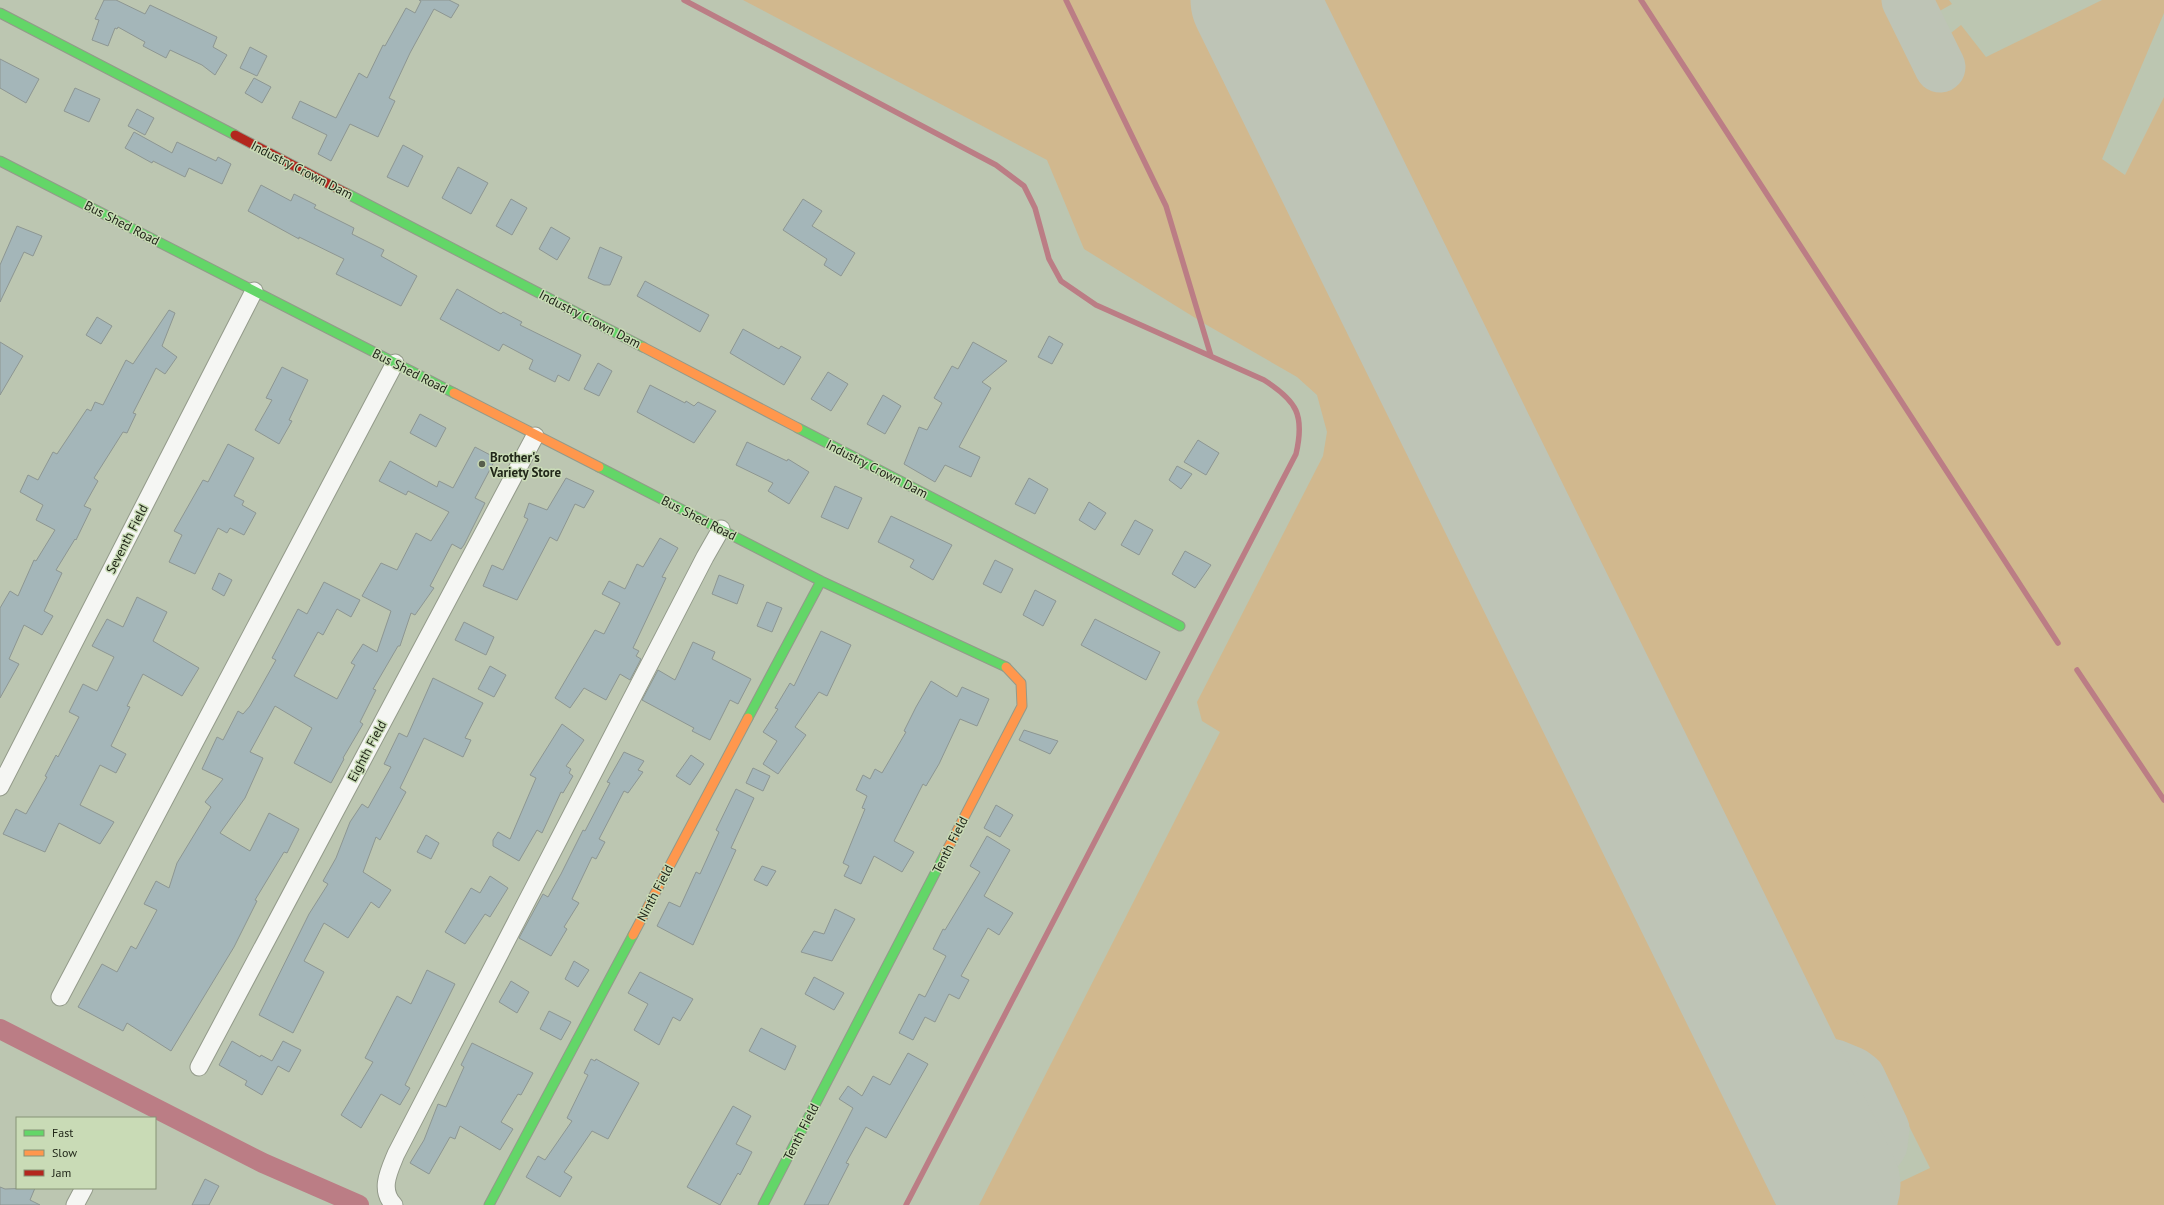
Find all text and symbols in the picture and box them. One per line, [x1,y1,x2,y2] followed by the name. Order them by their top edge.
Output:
[248,137,356,203] street label: Industry Crown Dam
[82,197,162,249] street label: Bus Shed Road
[536,286,644,352] street label: Industry Crown Dam
[370,345,450,397] street label: Bus Shed Road
[823,436,931,502] street label: Industry Crown Dam
[489,449,561,481] place label: Brother's Variety Store
[477,459,487,469] marker: Brother's Variety Store
[659,492,739,544] street label: Bus Shed Road
[102,501,152,577] street label: Seventh Field
[344,717,390,785] street label: Eighth Field
[928,814,972,876] street label: Tenth Field
[633,862,677,924] street label: Ninth Field
[779,1101,823,1163] street label: Tenth Field
[16,1117,156,1189] legend
[52,1125,73,1140] text: Fast
[52,1145,77,1160] text: Slow
[51,1165,71,1180] text: Jam

